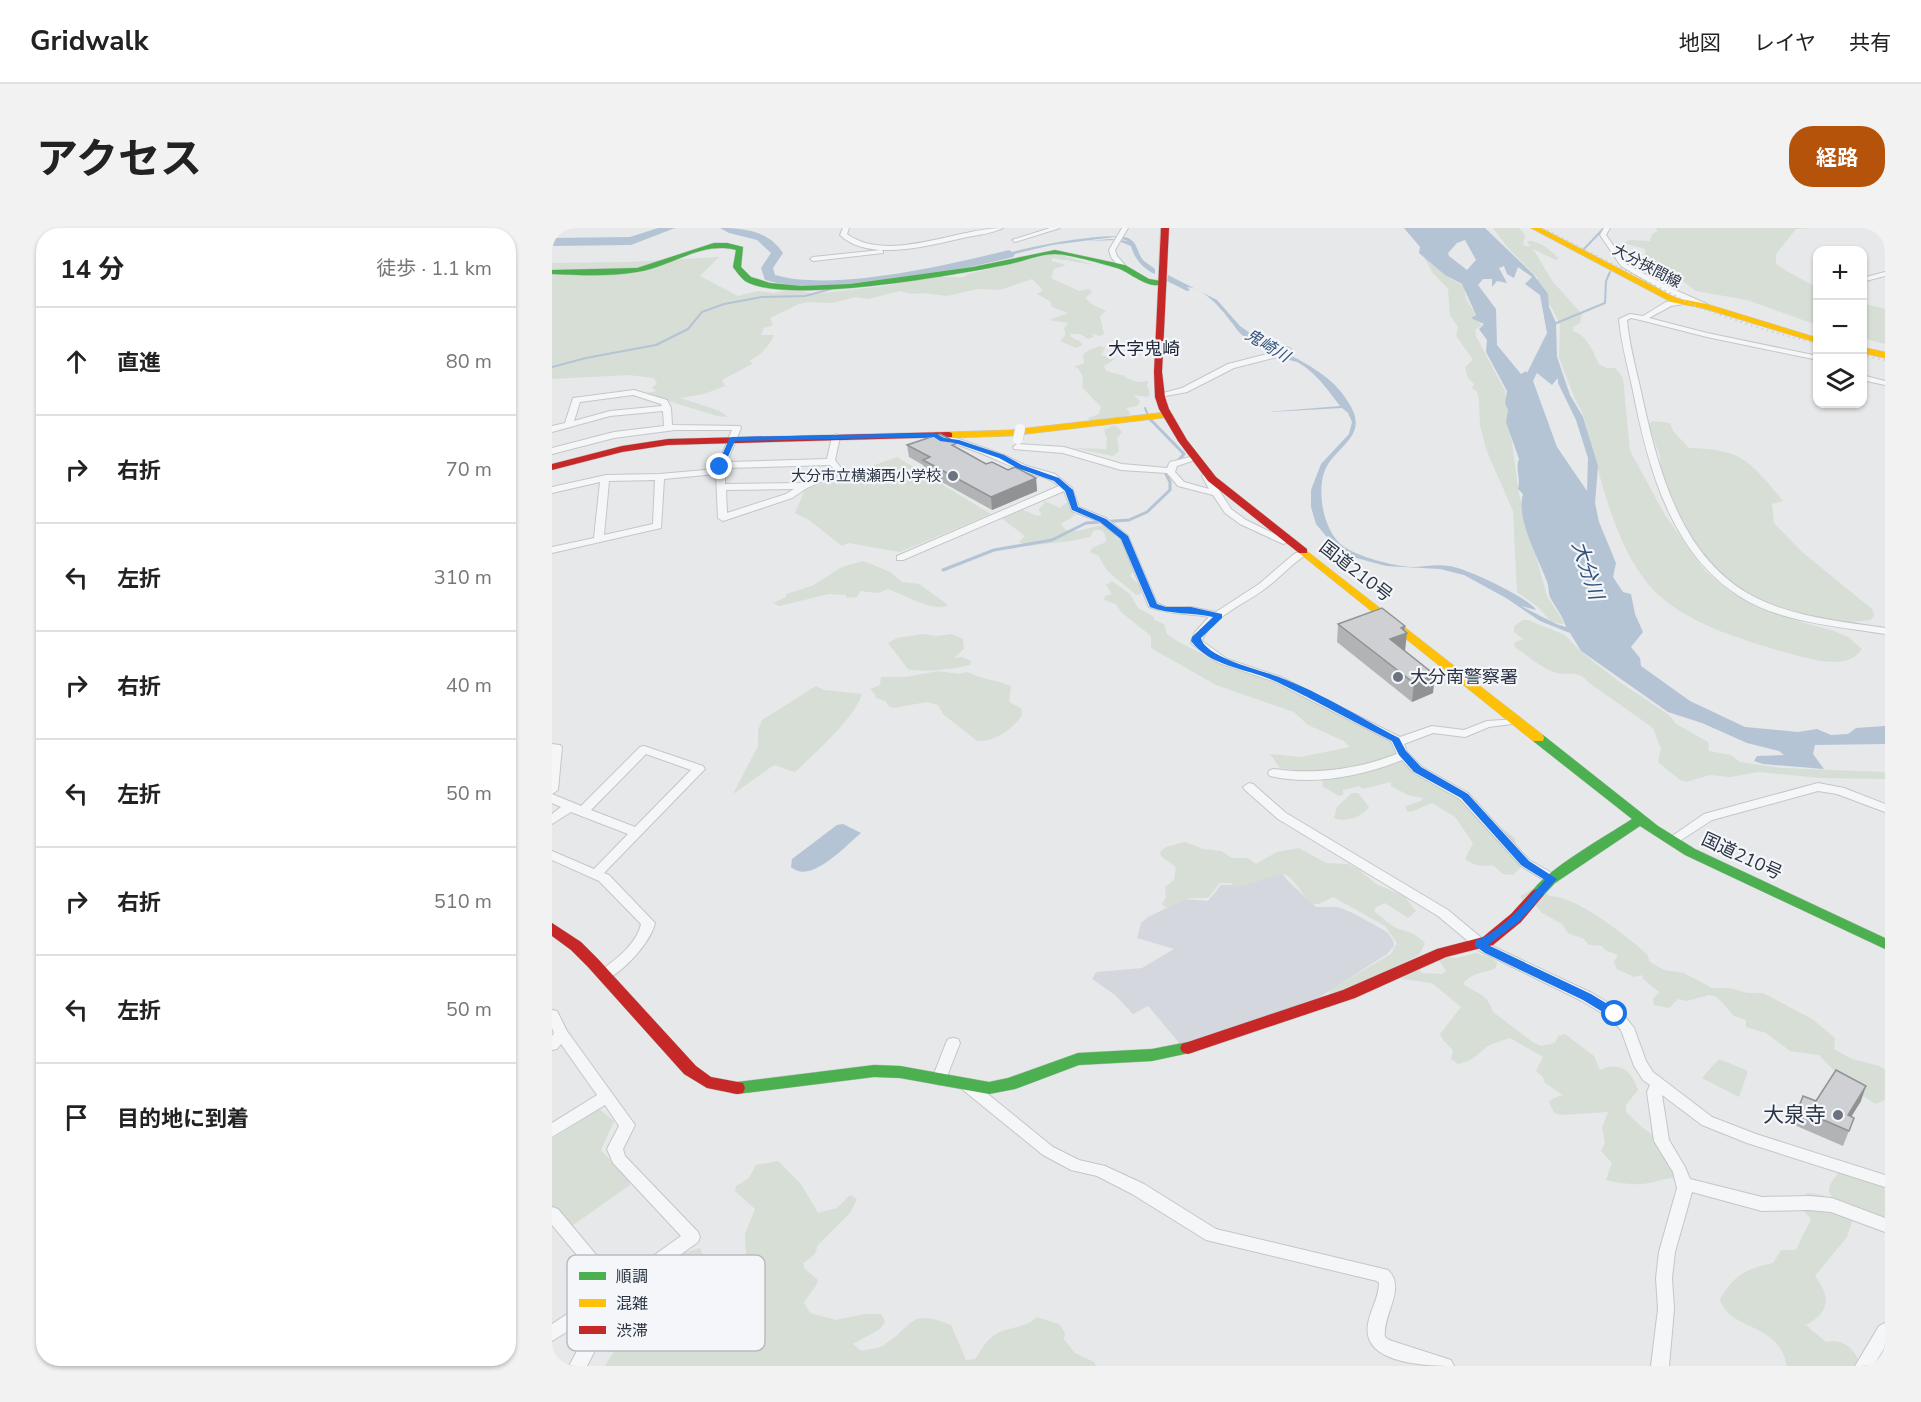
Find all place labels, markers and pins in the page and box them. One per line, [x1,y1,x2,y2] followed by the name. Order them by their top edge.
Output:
[791,466,941,486] place label: 大分市立横瀬西小学校
[946,469,960,483] marker: 大分市立横瀬西小学校
[1410,665,1518,689] place label: 大分南警察署
[1391,670,1405,684] marker: 大分南警察署
[1763,1101,1826,1129] place label: 大泉寺
[1831,1108,1845,1122] marker: 大泉寺

